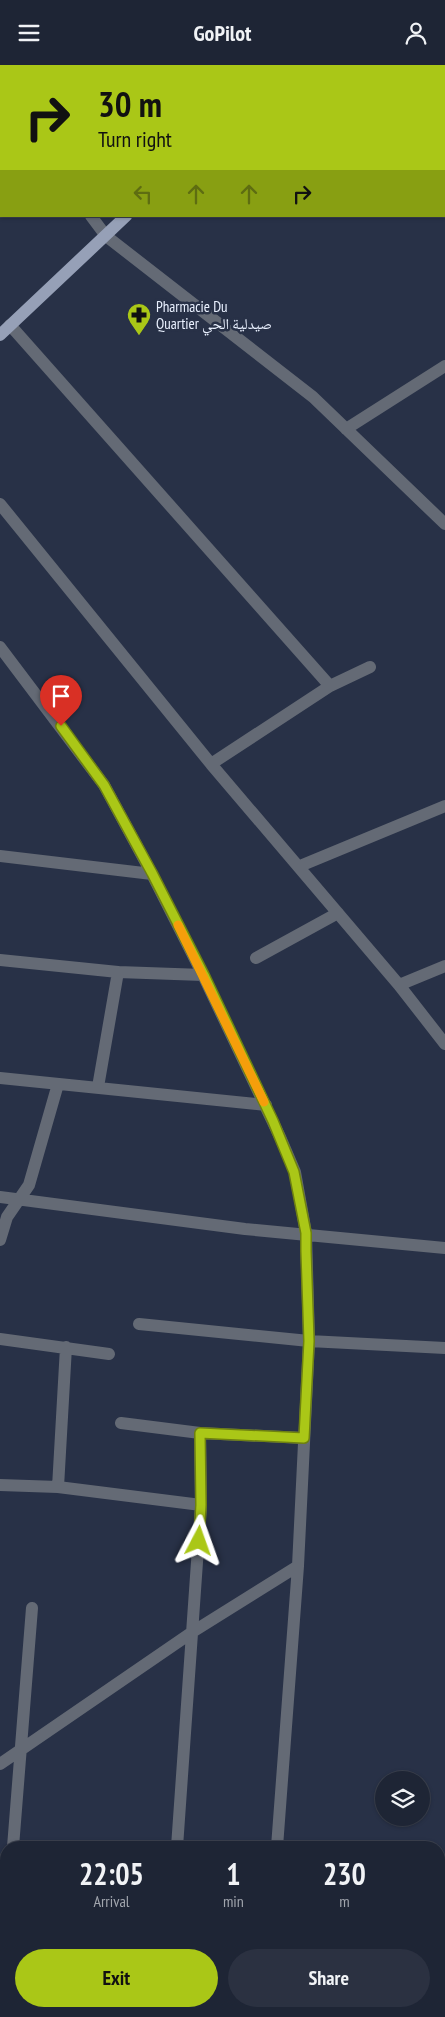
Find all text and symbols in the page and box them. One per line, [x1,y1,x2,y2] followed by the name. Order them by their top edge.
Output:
[15,19,43,47] icon: menu
[194,19,251,47] text: GoPilot
[402,19,430,47] icon: person
[98,81,162,127] text: 30 m
[15,85,80,150] icon: right
[98,125,172,153] text: Turn right
[129,180,157,208] icon: left
[182,180,210,208] icon: ahead
[235,180,263,208] icon: ahead
[288,180,316,208] icon: right
[156,297,272,335] place label: Pharmacie Du Quartier صيدلية الحي
[126,302,152,336] pharmacy icon: Pharmacie Du Quartier صيدلية الحي
[40,675,82,726] pin
[47,682,75,710] icon: arrive
[172,1514,224,1566] position arrow
[375,1771,430,1826] map controls
[375,1771,430,1826] button: layers
[79,1854,144,1893] text: 22:05
[226,1854,241,1893] text: 1
[323,1854,366,1893] text: 230
[93,1891,130,1911] text: Arrival
[223,1891,244,1911] text: min
[339,1891,350,1911] text: m
[15,1949,218,2007] button: Exit
[228,1949,430,2007] button: Share

